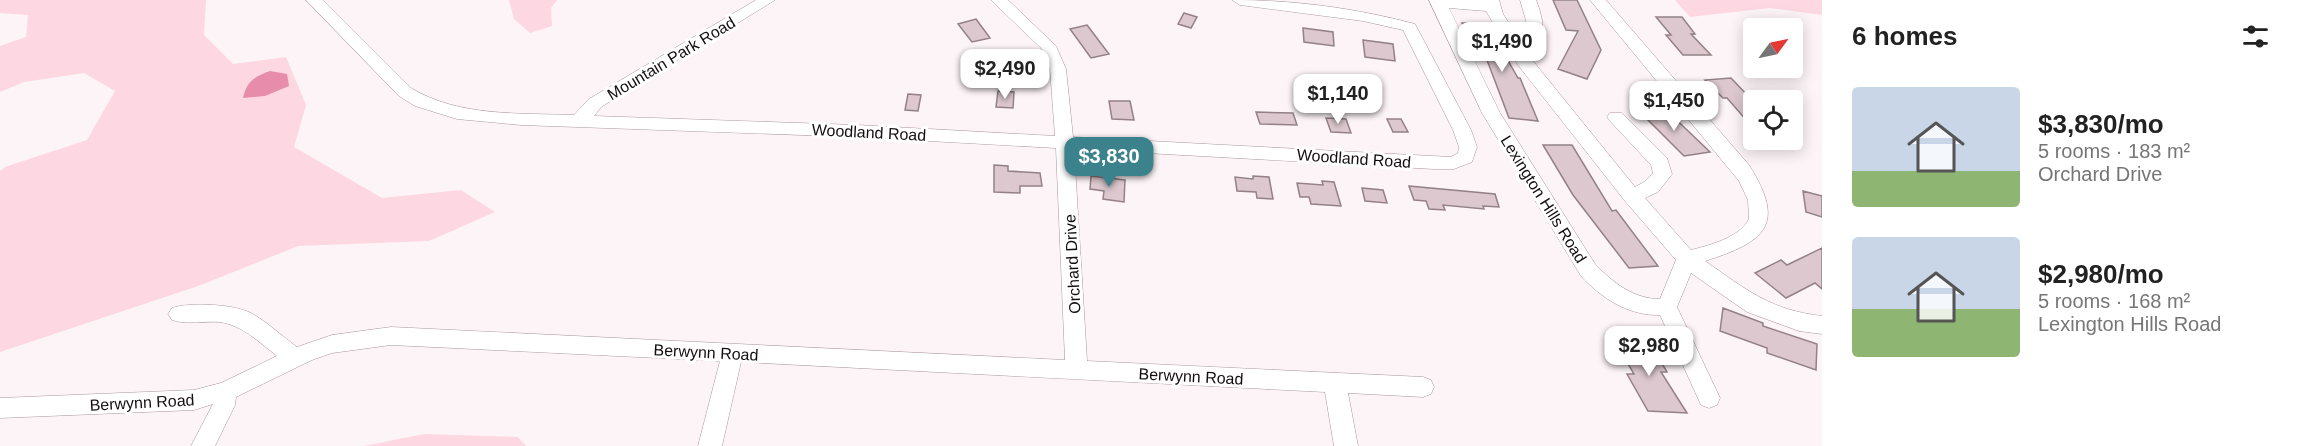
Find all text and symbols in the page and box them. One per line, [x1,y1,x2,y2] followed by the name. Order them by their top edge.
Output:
[604,14,738,103] street label: Mountain Park Road
[1743,18,1803,78] north arrow
[1743,18,1803,150] map controls
[2239,20,2272,53] icon: filters
[1852,21,1958,51] text: 6 homes
[1453,22,1551,73] pin: $1,490
[1471,30,1533,52] text: $1,490
[956,49,1054,100] pin: $2,490
[974,57,1036,79] text: $2,490
[1289,74,1387,125] pin: $1,140
[1625,81,1723,132] pin: $1,450
[1307,82,1369,104] text: $1,140
[1643,89,1705,111] text: $1,450
[1743,90,1803,150] button: locate
[2038,109,2164,139] text: $3,830/mo
[1900,111,1972,183] icon: home
[811,121,927,144] street label: Woodland Road
[1497,133,1590,266] street label: Lexington Hills Road
[1060,137,1158,188] pin: $3,830
[2038,140,2190,162] text: 5 rooms · 183 m²
[1078,145,1140,167] text: $3,830
[1296,146,1412,171] street label: Woodland Road
[2038,163,2162,185] text: Orchard Drive
[1061,214,1084,314] street label: Orchard Drive
[2038,259,2164,289] text: $2,980/mo
[1900,261,1972,333] icon: home
[2038,290,2190,312] text: 5 rooms · 168 m²
[2038,313,2221,335] text: Lexington Hills Road
[1600,326,1698,377] pin: $2,980
[1618,334,1680,356] text: $2,980
[653,341,759,364] street label: Berwynn Road
[1138,365,1244,388] street label: Berwynn Road
[89,391,195,414] street label: Berwynn Road

